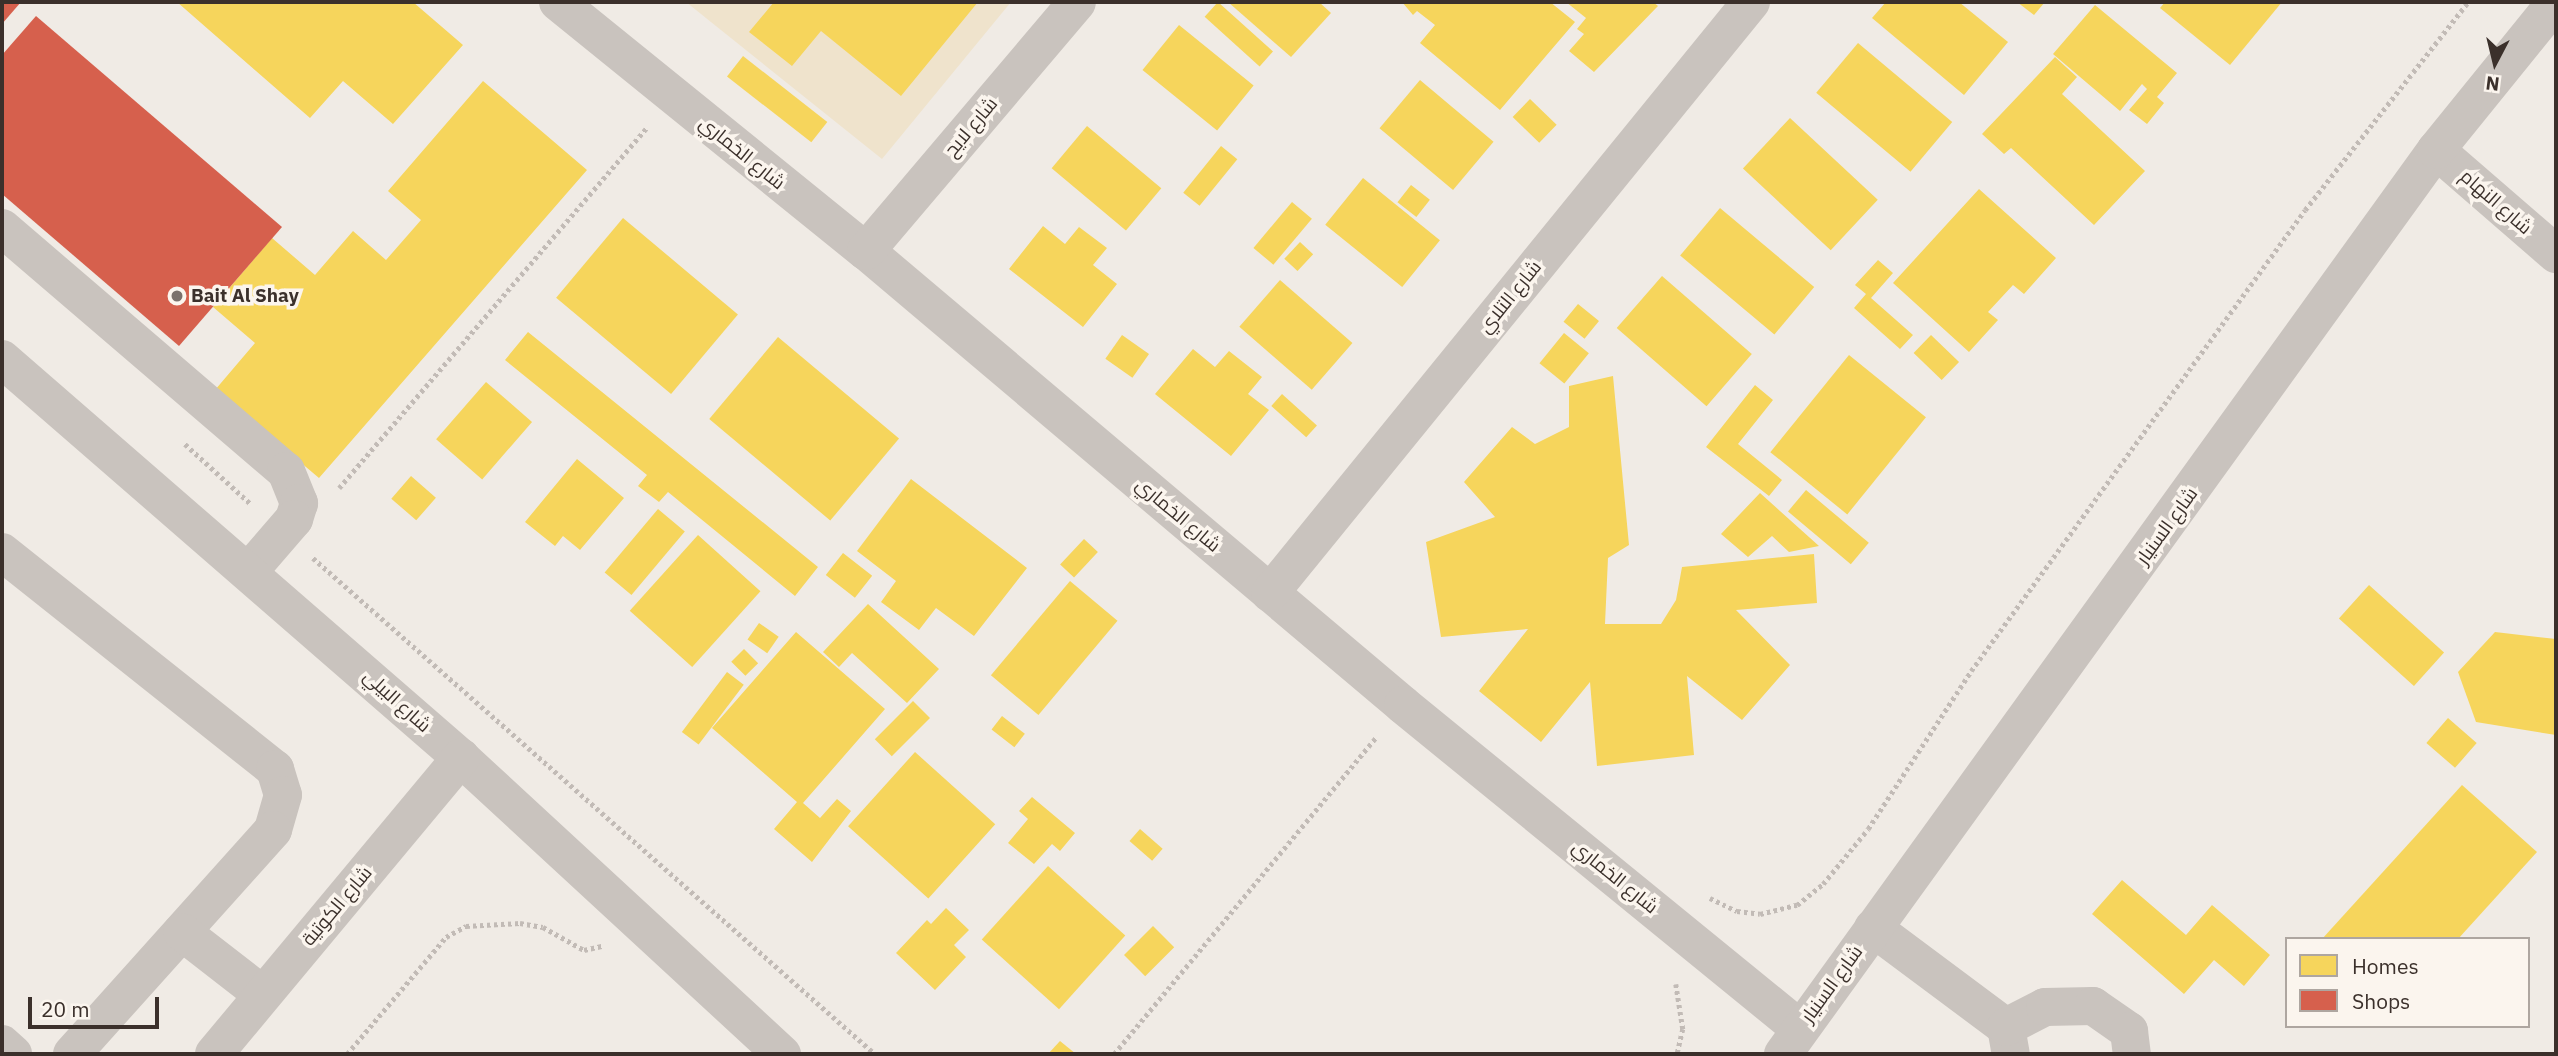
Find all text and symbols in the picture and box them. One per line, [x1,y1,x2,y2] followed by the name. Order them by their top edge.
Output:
[2460,28,2530,98] north arrow
[2484,71,2501,97] text: N
[940,93,1002,161] street label: شارع لايح
[695,112,789,194] street label: شارع الخماري
[2456,165,2536,239] street label: شارع النهام
[1474,256,1546,338] street label: شارع التلاي
[191,285,299,307] place label: Bait Al Shay
[169,288,185,304] marker: Bait Al Shay
[1131,473,1225,557] street label: شارع الخماري
[2131,483,2203,569] street label: شارع السنيار
[359,665,435,737] street label: شارع البيلي
[1568,836,1662,918] street label: شارع الخماري
[297,862,377,950] street label: شارع الكوتية
[2285,937,2530,1028] legend
[1796,941,1868,1027] street label: شارع السنيار
[2352,952,2419,980] text: Homes
[32,982,163,1026] scale bar
[2352,987,2410,1015] text: Shops
[41,995,90,1023] text: 20 m

